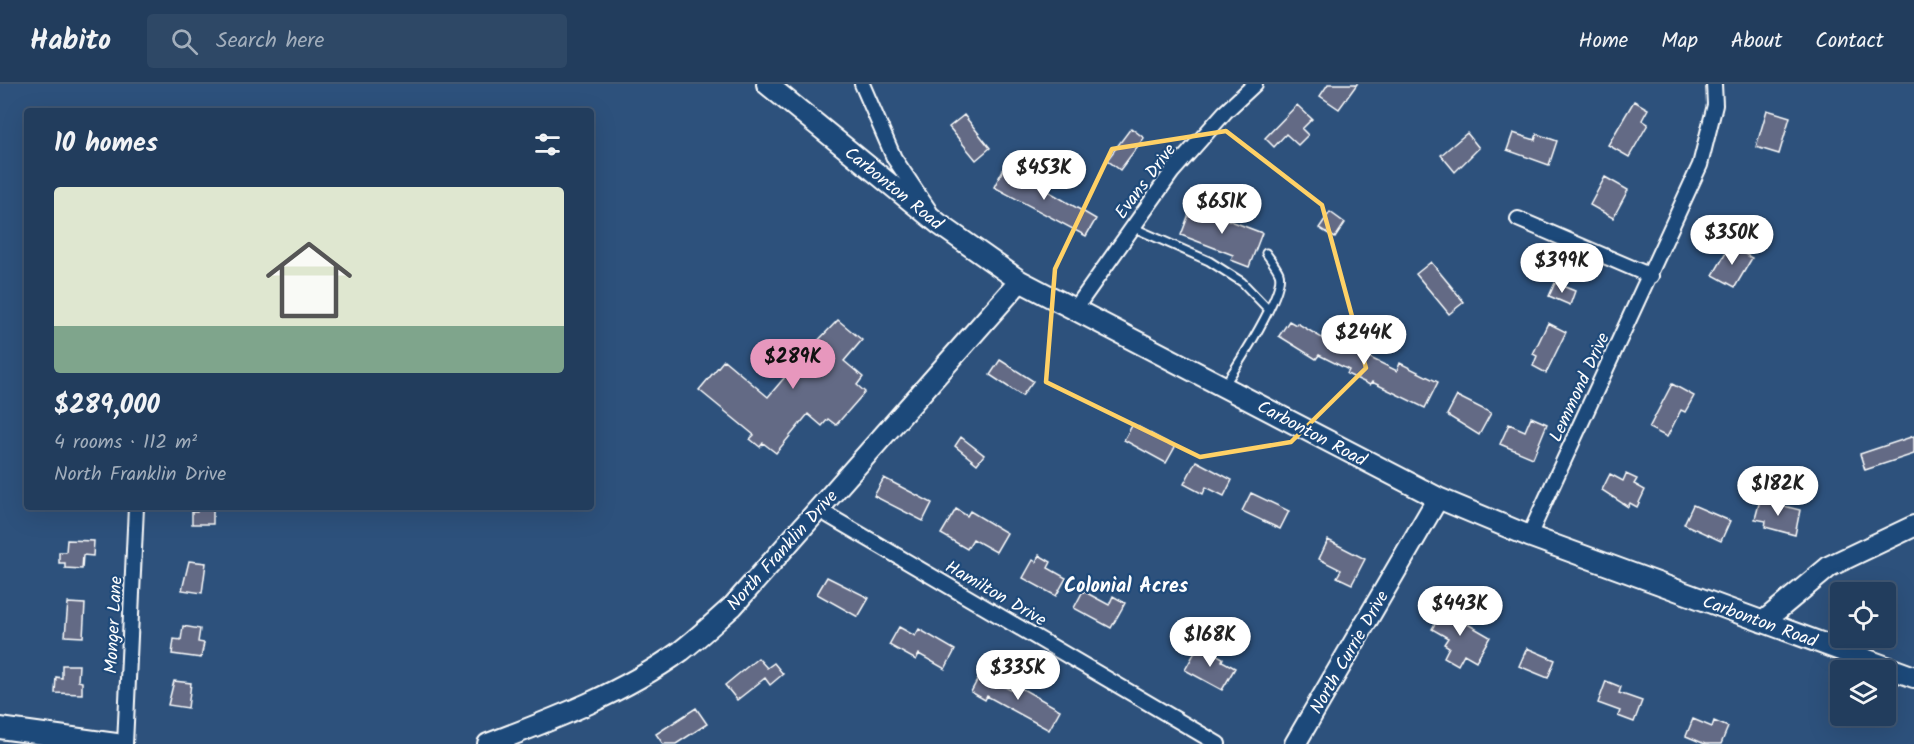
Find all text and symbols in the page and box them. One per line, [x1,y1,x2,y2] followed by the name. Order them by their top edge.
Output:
[147,14,567,68] search box
[30,19,111,64] text: Habito
[216,24,325,59] text: Search here
[168,25,201,58] icon: search
[1579,25,1628,58] text: Home
[1661,25,1698,58] text: Map
[1731,25,1782,58] text: About
[1815,25,1884,58] text: Contact
[54,123,158,165] text: 10 homes
[531,128,564,161] icon: filters
[1108,138,1184,226] street label: Evans Drive
[837,140,950,239] street label: Carbonton Road
[1002,150,1086,201] pin: $453K
[1016,153,1072,185] text: $453K
[1180,184,1264,235] pin: $651K
[1197,187,1247,219] text: $651K
[1690,215,1774,266] pin: $350K
[1704,218,1760,250] text: $350K
[255,226,363,334] icon: home
[1520,243,1604,294] pin: $399K
[1534,246,1590,278] text: $399K
[1322,315,1406,366] pin: $244K
[1335,318,1393,350] text: $244K
[1542,328,1618,447] street label: Lemmond Drive
[751,339,835,390] pin: $289K
[764,342,822,374] text: $289K
[54,385,160,427] text: $289,000
[1251,393,1372,476] street label: Carbonton Road
[54,427,197,459] text: 4 rooms · 112 m²
[54,459,226,491] text: North Franklin Drive
[1736,466,1820,517] pin: $182K
[1751,469,1805,501] text: $182K
[720,484,846,618] street label: North Franklin Drive
[939,553,1051,635] street label: Hamilton Drive
[1064,571,1189,603] district label: Colonial Acres
[97,576,132,675] street label: Monger Lane
[1830,582,1896,726] map controls
[1830,582,1896,648] button: locate
[1303,585,1398,720] street label: North Currie Drive
[1418,586,1502,637] pin: $443K
[1698,588,1822,657] street label: Carbonton Road
[1432,589,1488,621] text: $443K
[1168,617,1252,668] pin: $168K
[1184,620,1236,652] text: $168K
[976,650,1060,701] pin: $335K
[990,653,1046,685] text: $335K
[1830,660,1896,726] button: layers

